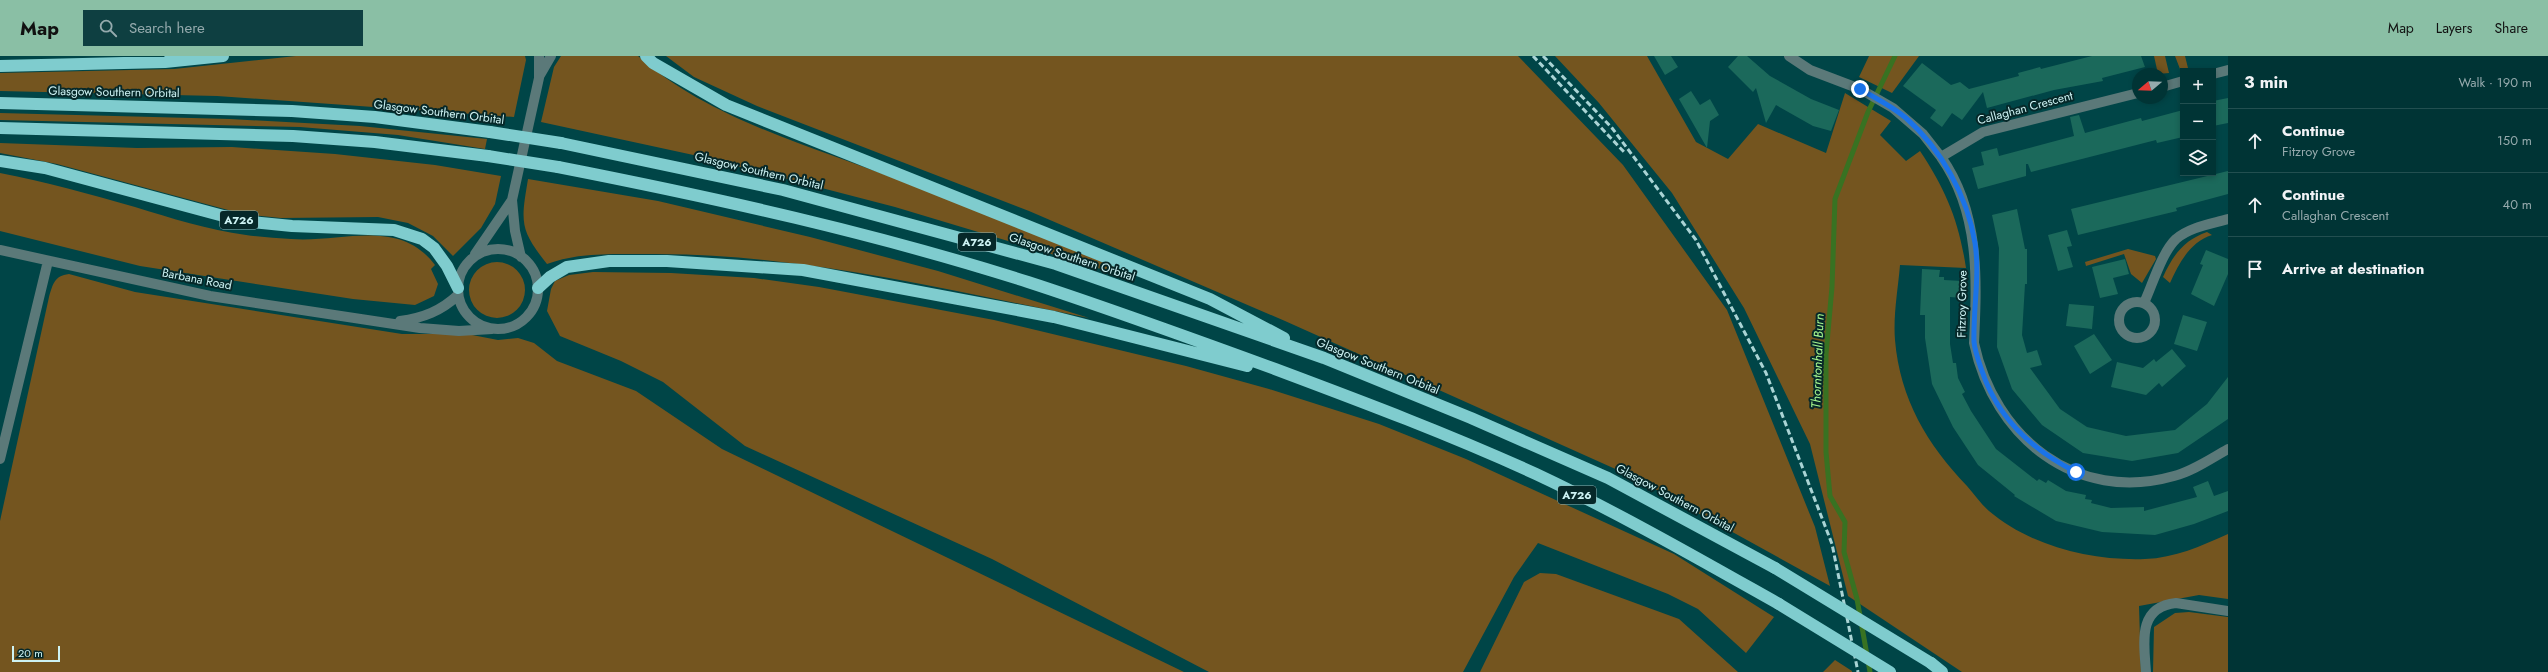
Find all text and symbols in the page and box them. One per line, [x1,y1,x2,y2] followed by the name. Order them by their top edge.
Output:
[83,10,363,46] search box
[20,15,59,42] text: Map
[97,17,119,39] icon: search
[129,17,205,39] text: Search here
[2388,18,2414,38] text: Map
[2436,18,2472,38] text: Layers
[2494,18,2528,38] text: Share
[2132,68,2168,104] north arrow
[2180,68,2216,176] map controls
[2180,68,2216,104] button: +
[2244,70,2288,94] text: 3 min
[2459,73,2532,92] text: Walk · 190 m
[1851,80,1869,98] route end
[48,82,180,102] street label: Glasgow Southern Orbital
[1975,87,2075,129] street label: Callaghan Crescent
[373,95,505,129] street label: Glasgow Southern Orbital
[2180,104,2216,140] button: −
[2282,120,2345,142] text: Continue
[2244,130,2266,152] icon: ahead
[2497,131,2532,150] text: 150 m
[2180,140,2216,176] button: layers
[2282,142,2355,161] text: Fitzroy Grove
[693,147,825,195] street label: Glasgow Southern Orbital
[2282,184,2345,206] text: Continue
[2244,194,2266,216] icon: ahead
[2503,195,2532,214] text: 40 m
[2282,206,2389,225] text: Callaghan Crescent
[220,211,258,229] road number: A726
[1007,228,1137,286] street label: Glasgow Southern Orbital
[958,233,996,251] road number: A726
[2244,258,2266,280] icon: arrive
[2282,258,2424,280] text: Arrive at destination
[161,263,233,295] street label: Barbana Road
[1952,270,1972,338] street label: Fitzroy Grove
[1806,313,1829,409] water label: Thorntonhall Burn
[1314,333,1442,399] street label: Glasgow Southern Orbital
[1613,459,1737,537] street label: Glasgow Southern Orbital
[2067,463,2085,481] route start
[1558,486,1596,504] road number: A726
[12,644,60,663] scale bar
[18,645,43,661] text: 20 m

